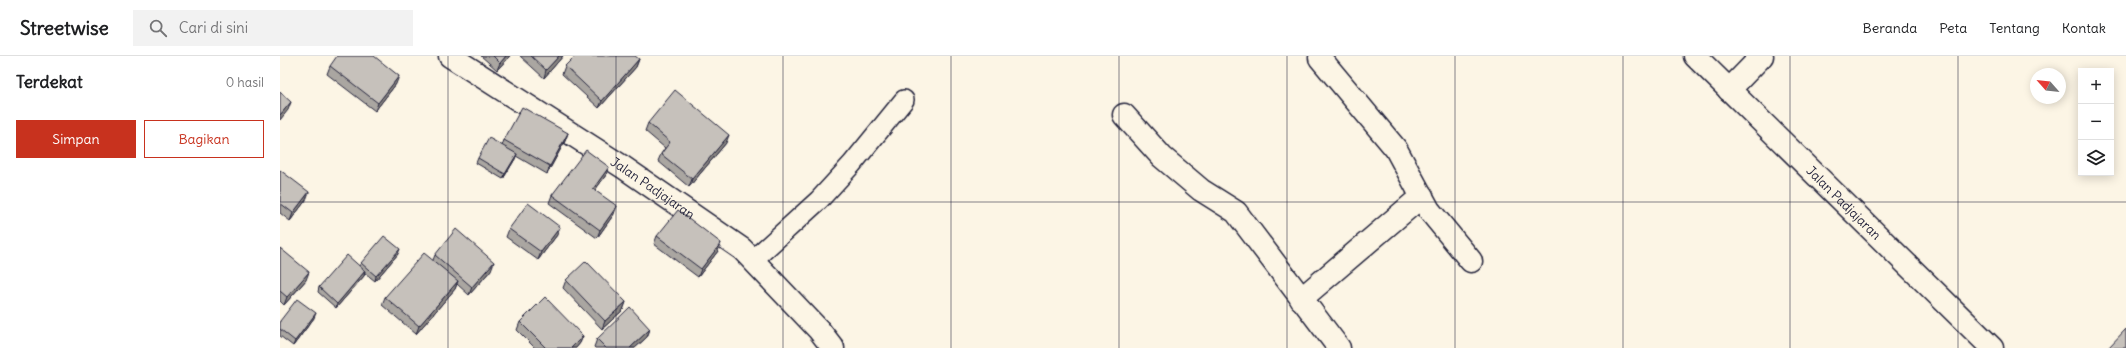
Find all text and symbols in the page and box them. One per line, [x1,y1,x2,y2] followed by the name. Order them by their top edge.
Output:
[133,10,413,46] search box
[20,16,109,40] text: Streetwise
[147,17,169,39] icon: search
[179,18,248,37] text: Cari di sini
[1863,19,1917,37] text: Beranda
[1939,19,1967,37] text: Peta
[1989,19,2040,37] text: Tentang
[2062,19,2106,37] text: Kontak
[2030,68,2066,104] north arrow
[2078,68,2114,176] map controls
[2078,68,2114,104] button: +
[16,71,83,93] text: Terdekat
[226,74,264,91] text: 0 hasil
[2078,104,2114,140] button: −
[16,120,136,158] button: Simpan
[144,120,264,158] button: Bagikan
[2078,140,2114,176] button: layers
[607,153,698,223] street label: Jalan Padjajaran
[1803,162,1885,244] street label: Jalan Padjajaran

